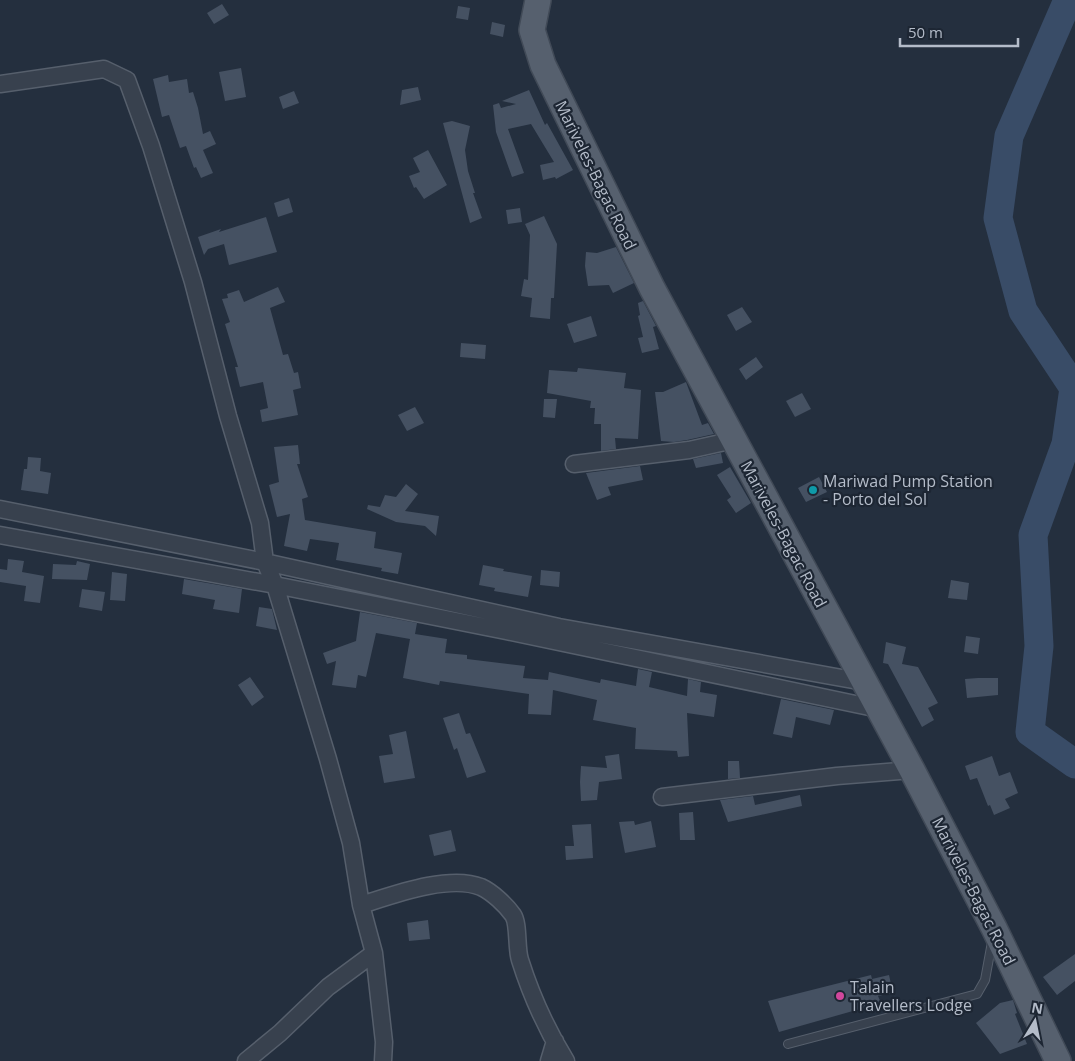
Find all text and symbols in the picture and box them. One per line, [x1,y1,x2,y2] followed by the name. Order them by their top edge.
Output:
[900,15,1018,47] scale bar
[908,22,943,42] text: 50 m
[550,97,642,253] street label: Mariveles-Bagac Road
[736,457,832,611] street label: Mariveles-Bagac Road
[823,470,993,510] place label: Mariwad Pump Station - Porto del Sol
[807,484,819,496] marker: Mariwad Pump Station - Porto del Sol
[927,813,1021,969] street label: Mariveles-Bagac Road
[850,976,972,1016] place label: Talain Travellers Lodge
[834,990,846,1002] marker: Talain Travellers Lodge
[1010,996,1060,1046] north arrow
[1030,997,1045,1018] text: N

